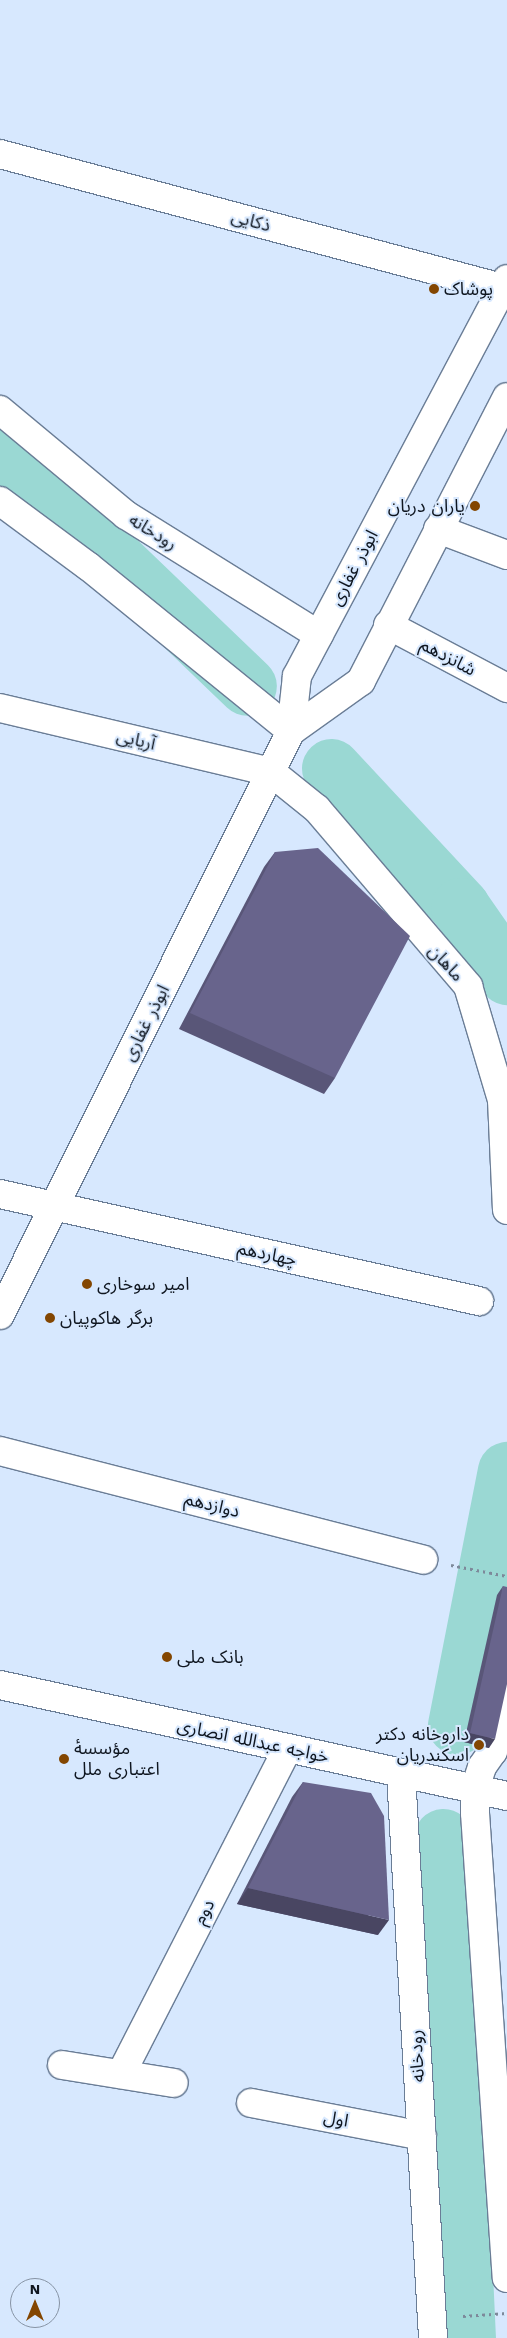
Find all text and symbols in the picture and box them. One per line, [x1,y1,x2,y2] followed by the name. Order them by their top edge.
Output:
[229,205,273,237] street label: ذکایی
[444,278,493,300] place label: پوشاک
[428,283,440,295] marker: پوشاک
[388,495,465,517] place label: یاران دریان
[469,500,481,512] marker: یاران دریان
[125,509,181,555] street label: رودخانه
[325,527,383,609] street label: ابوذر غفاری
[417,633,479,681] street label: شانزدهم
[114,725,158,755] street label: آریایی
[424,940,468,986] street label: ماهان
[118,981,174,1065] street label: ابوذر غفاری
[235,1237,299,1271] street label: چهاردهم
[97,1273,189,1295] place label: امیر سوخاری
[81,1278,93,1290] marker: امیر سوخاری
[60,1307,153,1329] place label: برگر هاکوپیان
[44,1312,56,1324] marker: برگر هاکوپیان
[182,1488,242,1522] street label: دوازدهم
[177,1646,244,1668] place label: بانک ملی
[161,1651,173,1663] marker: بانک ملی
[175,1714,331,1768] street label: خواجه عبدالله انصاری
[376,1724,469,1766] place label: داروخانه دکتر اسکندریان
[74,1738,160,1780] place label: مؤسسهٔ اعتباری ملل
[473,1739,485,1751] marker: داروخانه دکتر اسکندریان
[58,1753,70,1765] marker: مؤسسهٔ اعتباری ملل
[189,1896,219,1928] street label: دوم
[405,2029,429,2083] street label: رودخانه
[322,2106,350,2132] street label: اول
[10,2278,60,2328] north arrow
[30,2281,40,2297] text: N

